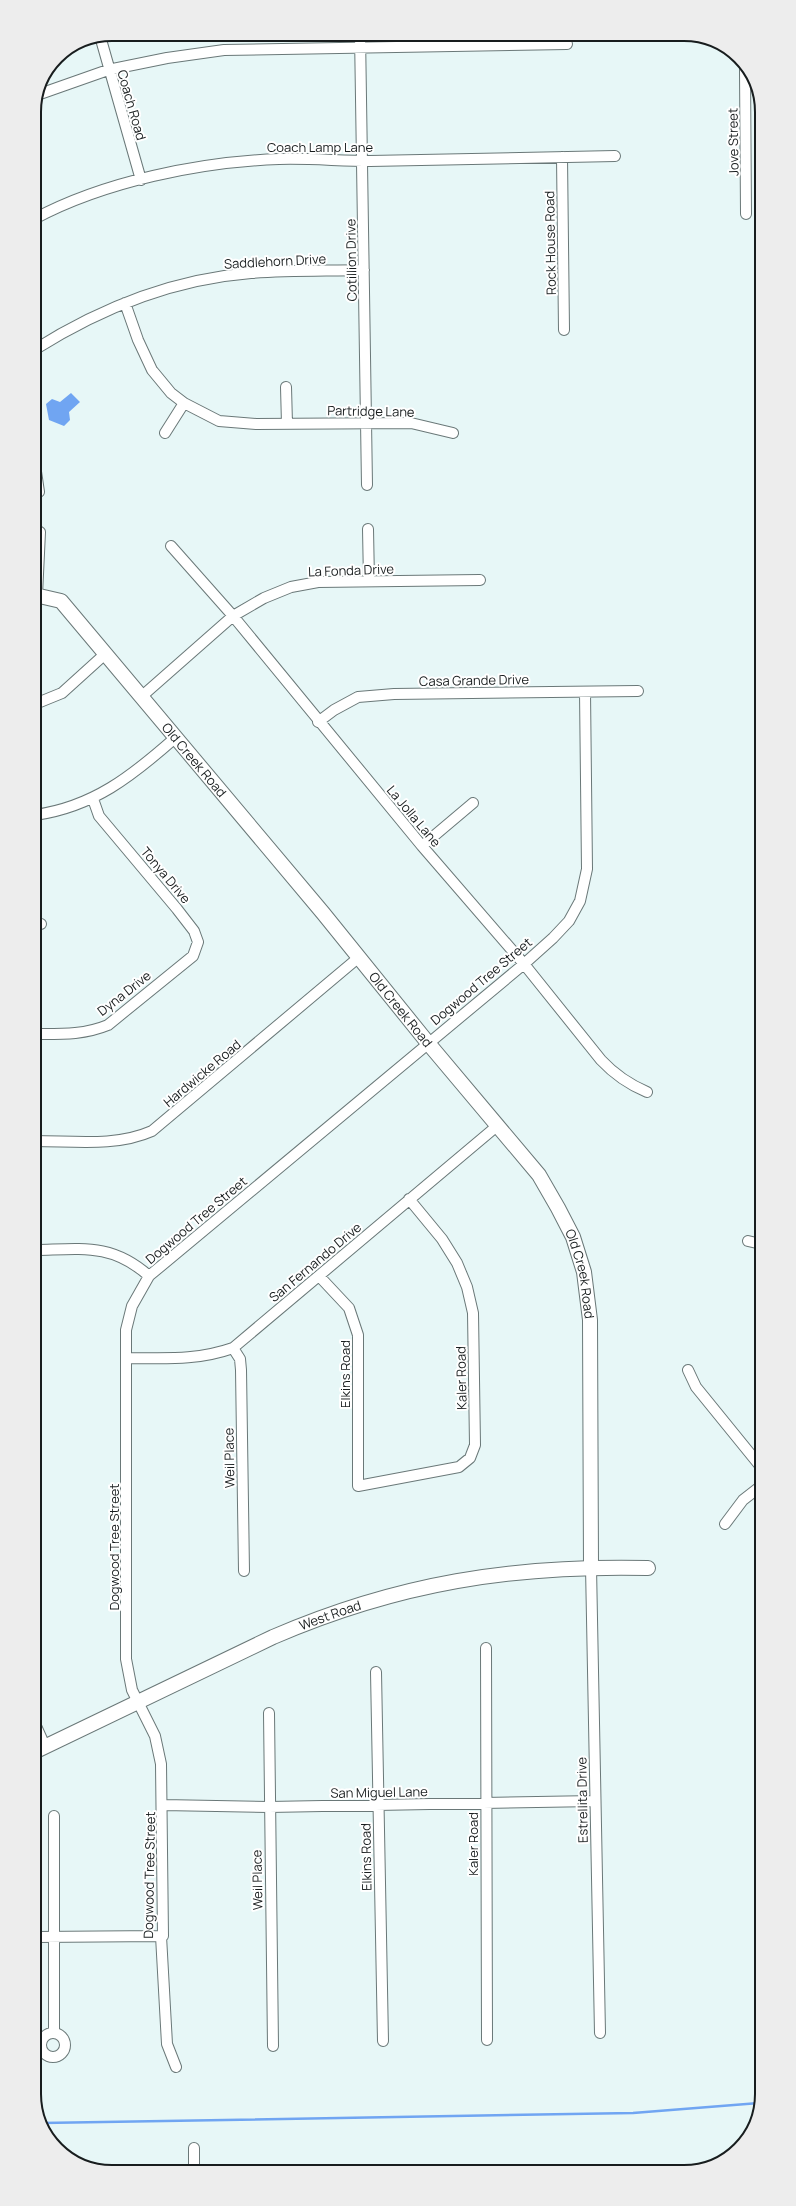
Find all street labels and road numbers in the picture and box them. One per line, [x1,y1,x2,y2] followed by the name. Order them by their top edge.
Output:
[113,68,151,142] street label: Coach Road
[723,108,743,176] street label: Jove Street
[267,138,373,156] street label: Coach Lamp Lane
[540,191,560,295] street label: Rock House Road
[341,218,361,302] street label: Cotillion Drive
[224,249,327,273] street label: Saddlehorn Drive
[327,401,415,421] street label: Partridge Lane
[308,559,395,580] street label: La Fonda Drive
[419,670,530,690] street label: Casa Grande Drive
[158,719,231,801] street label: Old Creek Road
[383,781,445,851] street label: La Jolla Lane
[137,843,195,907] street label: Tonya Drive
[427,933,535,1029] street label: Dogwood Tree Street
[93,966,155,1020] street label: Dyna Drive
[365,968,437,1051] street label: Old Creek Road
[159,1035,245,1111] street label: Hardwicke Road
[142,1172,250,1268] street label: Dogwood Tree Street
[265,1218,365,1306] street label: San Fernando Drive
[561,1226,599,1320] street label: Old Creek Road
[336,1340,354,1408] street label: Elkins Road
[451,1346,471,1410] street label: Kaler Road
[219,1427,239,1488] street label: Weil Place
[105,1483,123,1611] street label: Dogwood Tree Street
[296,1596,363,1634] street label: West Road
[572,1756,592,1843] street label: Estrellita Drive
[330,1782,428,1802] street label: San Miguel Lane
[139,1811,159,1939] street label: Dogwood Tree Street
[464,1812,482,1876] street label: Kaler Road
[356,1823,376,1891] street label: Elkins Road
[247,1849,267,1910] street label: Weil Place

